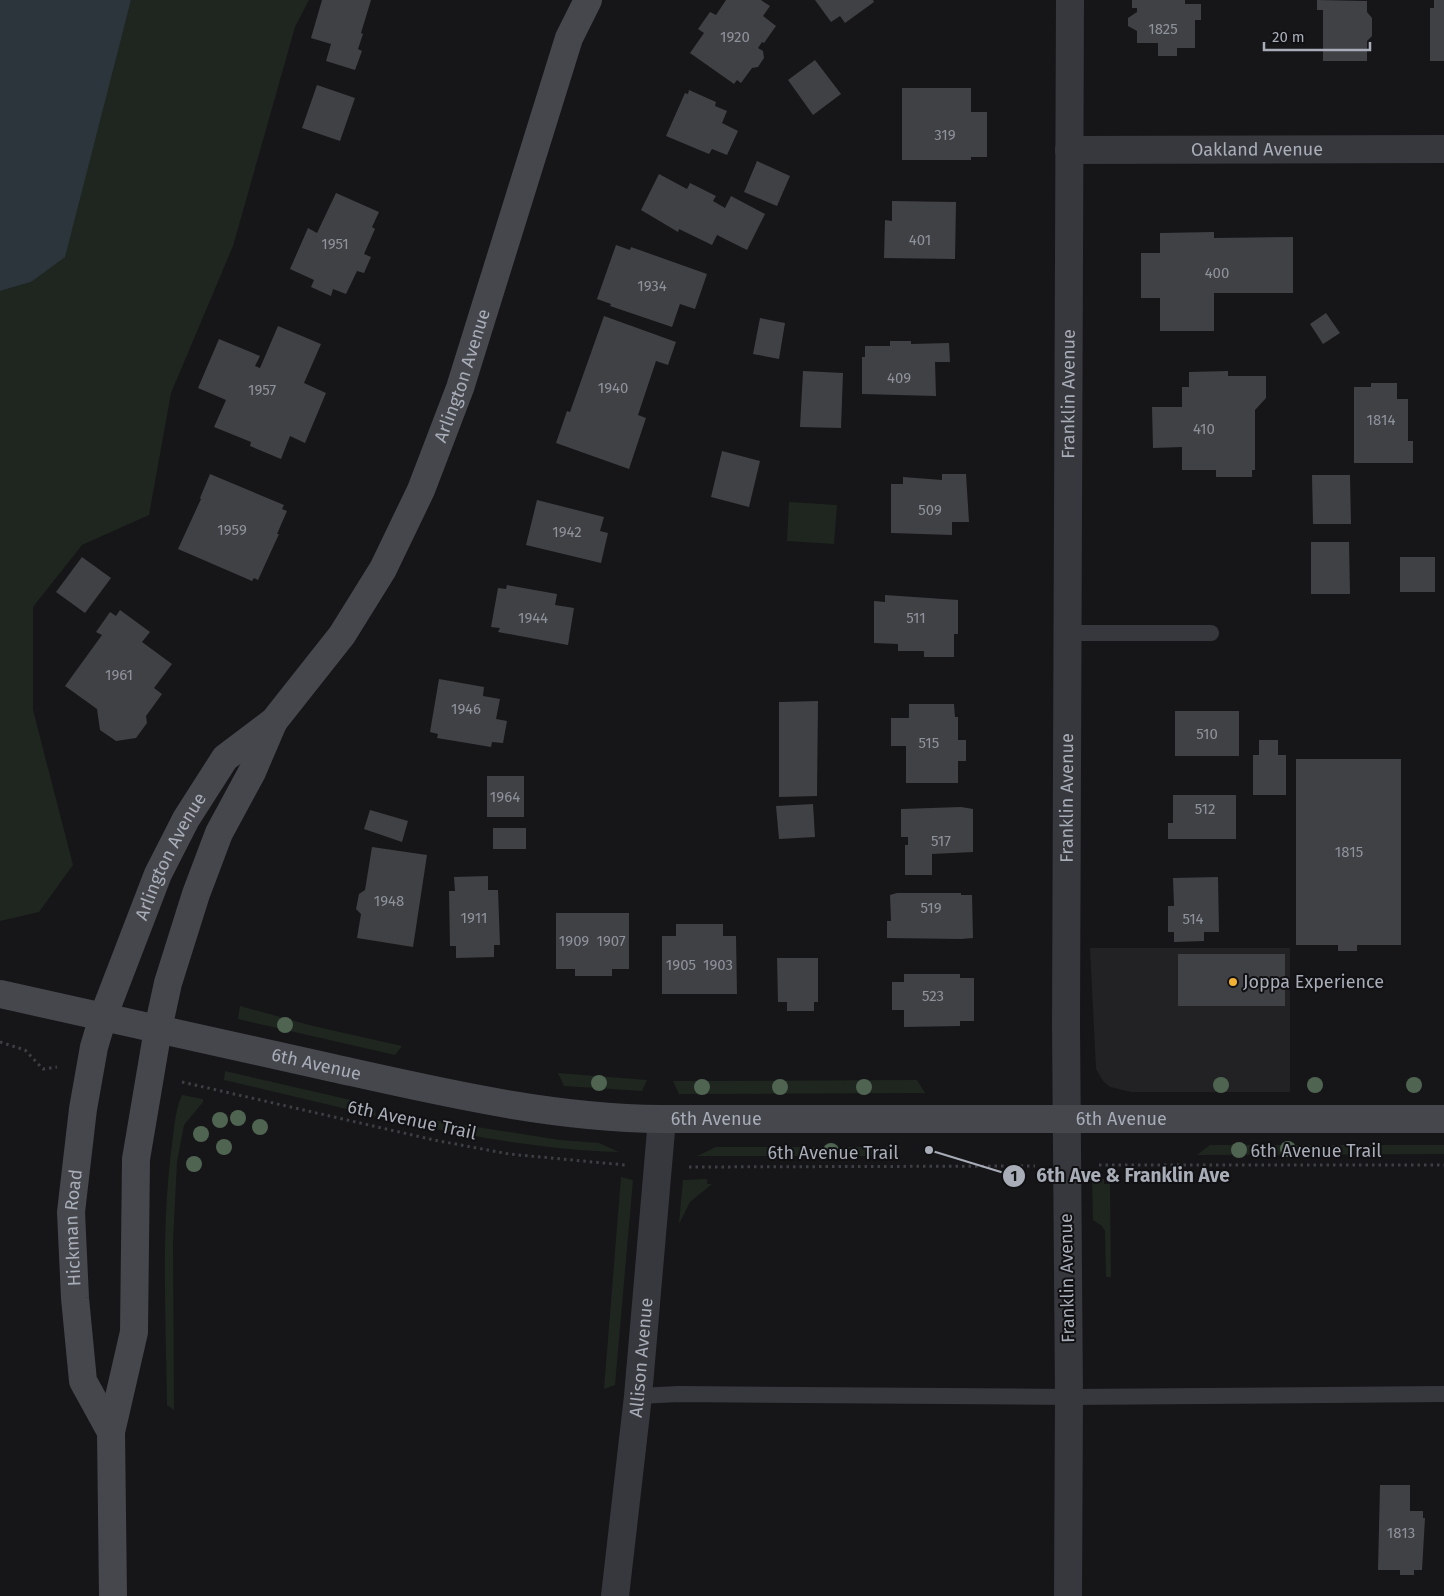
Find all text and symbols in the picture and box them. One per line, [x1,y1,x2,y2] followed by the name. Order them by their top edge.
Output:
[1148,20,1178,38] house number: 1825
[1264,20,1370,52] scale bar
[720,28,750,46] house number: 1920
[1272,28,1305,46] text: 20 m
[934,126,956,144] house number: 319
[1191,138,1323,161] street label: Oakland Avenue
[909,231,931,249] house number: 401
[321,235,349,253] house number: 1951
[1205,264,1229,282] house number: 400
[637,277,667,295] house number: 1934
[429,306,495,445] street label: Arlington Avenue
[1057,329,1080,459] street label: Franklin Avenue
[887,369,911,387] house number: 409
[598,379,628,397] house number: 1940
[248,381,276,399] house number: 1957
[1367,411,1395,429] house number: 1814
[1193,420,1215,438] house number: 410
[918,501,942,519] house number: 509
[217,521,247,539] house number: 1959
[552,523,582,541] house number: 1942
[518,609,548,627] house number: 1944
[906,609,926,627] house number: 511
[105,666,133,684] house number: 1961
[451,700,481,718] house number: 1946
[1196,725,1218,743] house number: 510
[1056,733,1078,863] street label: Franklin Avenue
[919,734,939,752] house number: 515
[490,788,520,806] house number: 1964
[130,789,211,923] street label: Arlington Avenue
[1195,800,1215,818] house number: 512
[931,832,951,850] house number: 517
[1335,843,1363,861] house number: 1815
[374,892,404,910] house number: 1948
[920,899,942,917] house number: 519
[461,909,487,927] house number: 1911
[1182,910,1204,928] house number: 514
[559,932,589,950] house number: 1909
[596,932,626,950] house number: 1907
[666,956,696,974] house number: 1905
[703,956,733,974] house number: 1903
[1243,971,1384,993] place label: Joppa Experience
[1227,976,1239,988] marker: Joppa Experience
[922,987,944,1005] house number: 523
[269,1043,363,1085] street label: 6th Avenue
[346,1096,478,1144] street label: 6th Avenue Trail
[671,1108,762,1130] street label: 6th Avenue
[1076,1108,1167,1130] street label: 6th Avenue
[1250,1140,1382,1162] street label: 6th Avenue Trail
[767,1142,899,1164] street label: 6th Avenue Trail
[1002,1159,1240,1193] callout: 6th Ave & Franklin Ave
[1036,1164,1230,1187] text: 6th Ave & Franklin Ave
[1011,1167,1017,1185] text: 1
[60,1168,87,1287] street label: Hickman Road
[1055,1213,1079,1343] street label: Franklin Avenue
[625,1297,657,1418] street label: Allison Avenue
[1387,1524,1415,1542] house number: 1813

